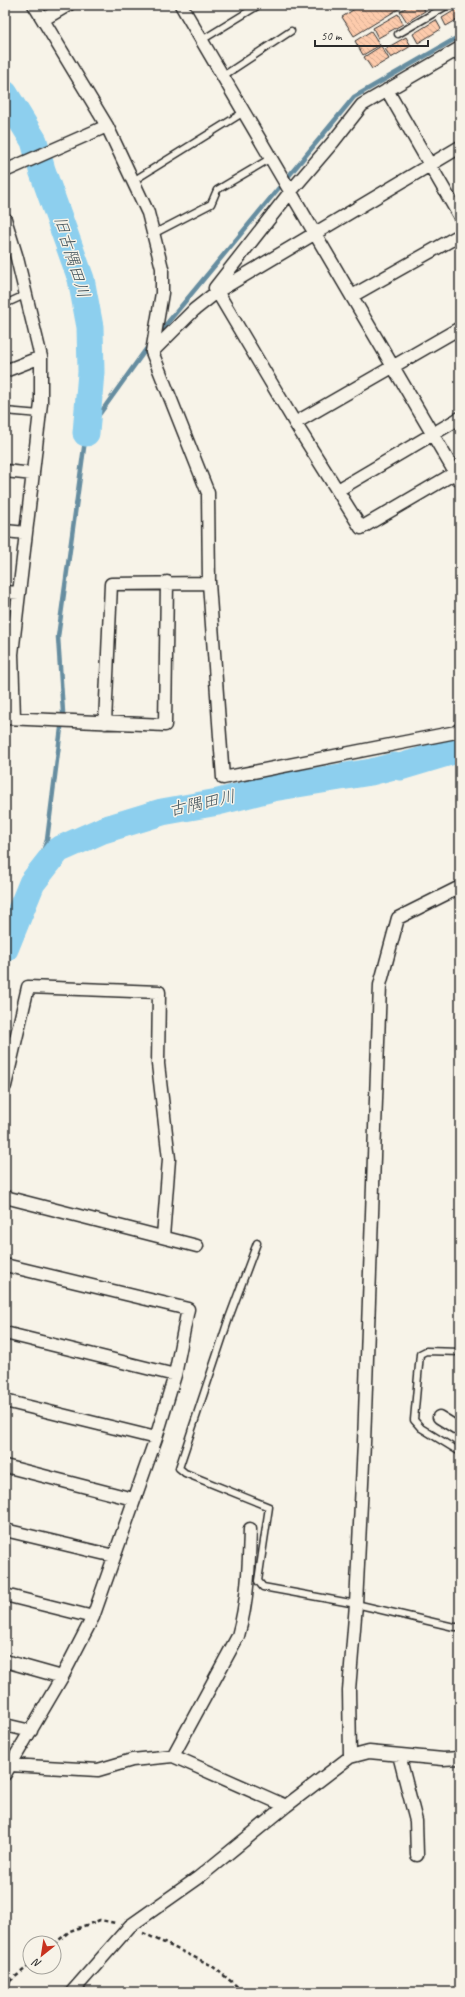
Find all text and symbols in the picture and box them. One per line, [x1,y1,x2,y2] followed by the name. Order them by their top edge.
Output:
[315,22,428,48] scale bar
[321,28,343,44] text: 50 m
[50,213,94,301] water label: 旧古隅田川
[167,786,237,820] water label: 古隅田川
[22,1935,62,1975] north arrow
[29,1955,43,1971] text: N

